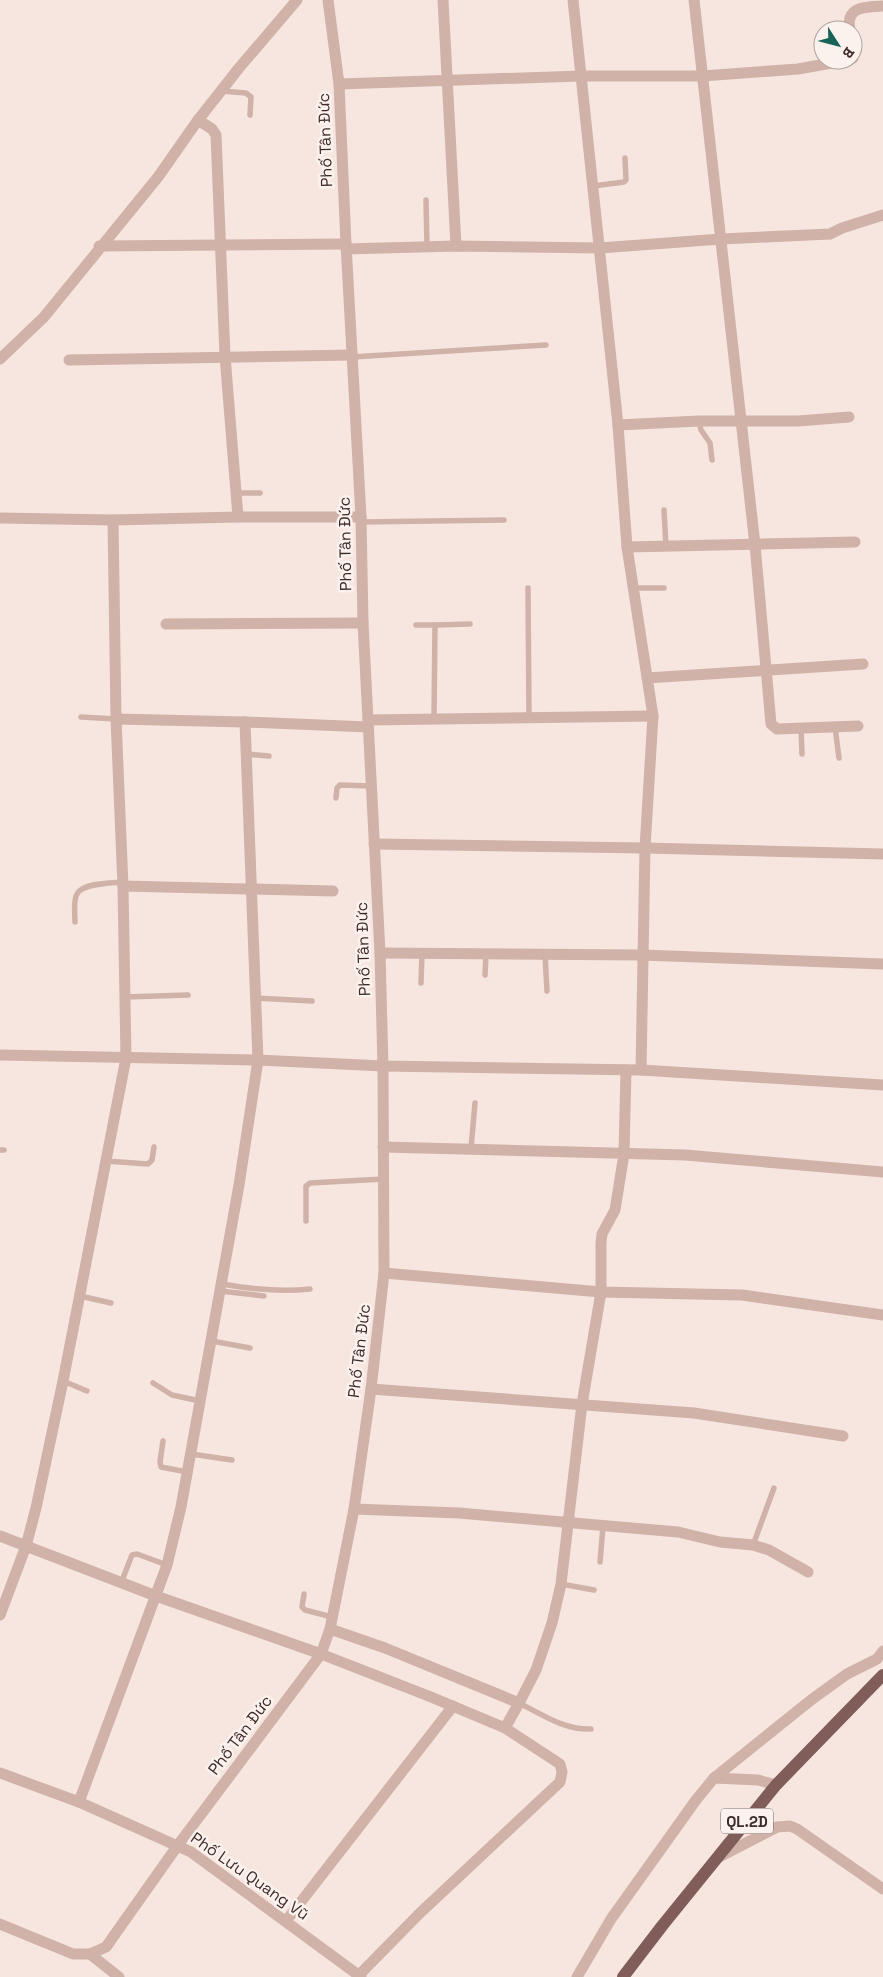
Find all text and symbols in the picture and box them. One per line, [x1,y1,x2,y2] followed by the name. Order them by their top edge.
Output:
[813,20,863,70] north arrow
[839,44,859,62] text: B
[313,92,337,188] street label: Phố Tân Đức
[334,497,356,591] street label: Phố Tân Đức
[351,901,375,997] street label: Phố Tân Đức
[343,1303,375,1399] street label: Phố Tân Đức
[203,1691,277,1779] street label: Phố Tân Đức
[721,1808,773,1834] road number: QL.2D
[187,1827,313,1925] street label: Phố Lưu Quang Vũ

